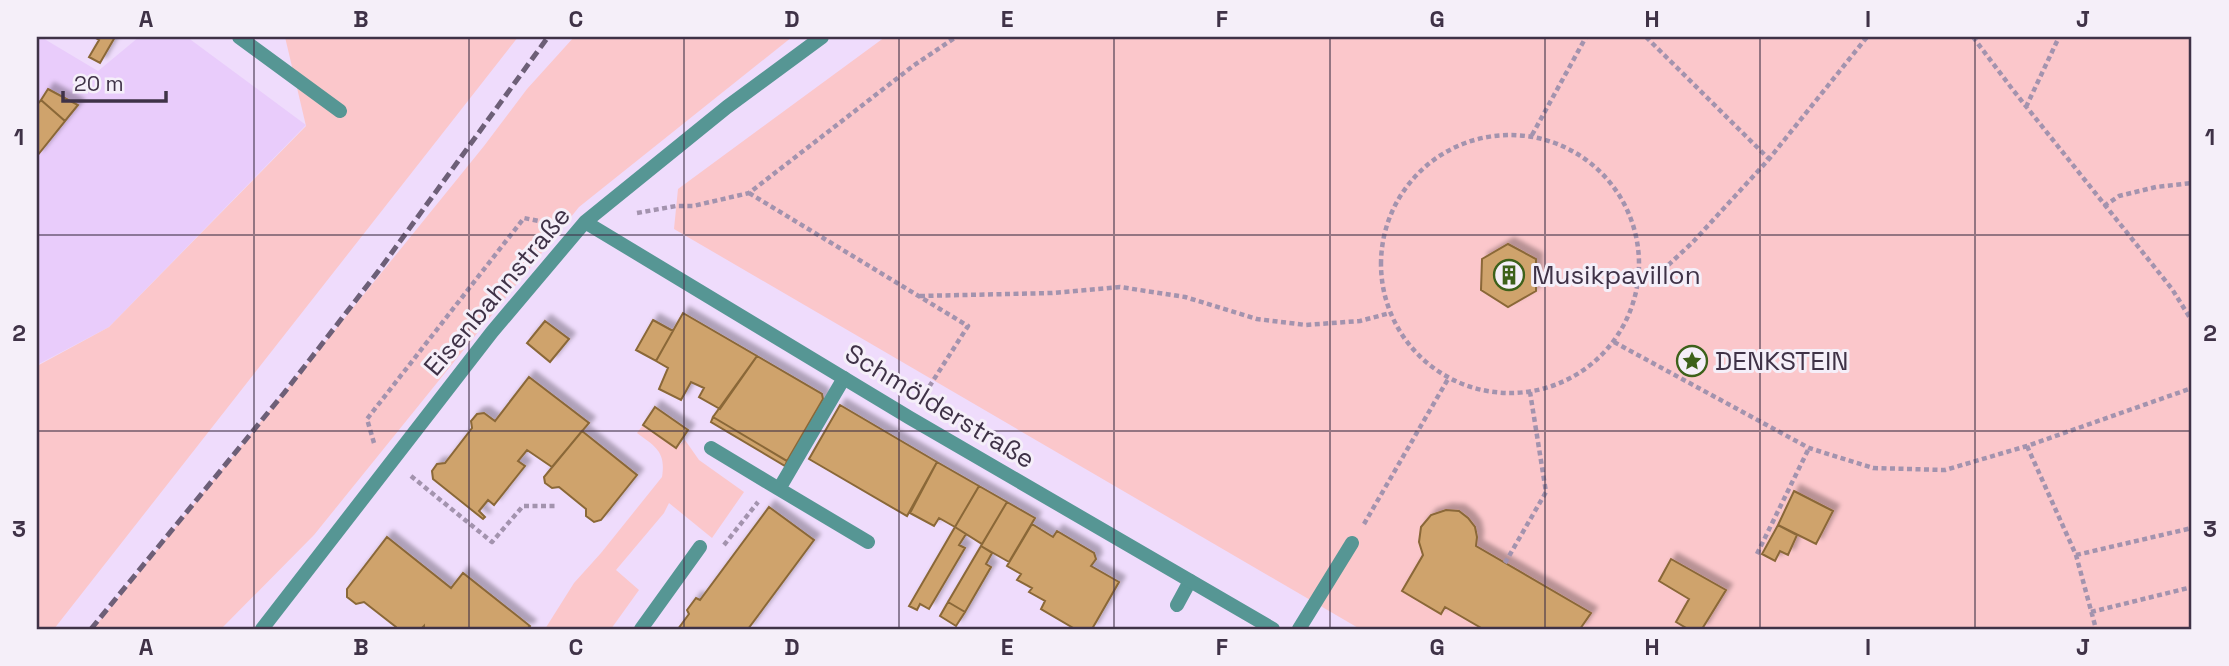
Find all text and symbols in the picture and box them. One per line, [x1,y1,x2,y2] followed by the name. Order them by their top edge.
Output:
[139,4,154,34] text: A
[353,4,369,34] text: B
[569,4,583,34] text: C
[784,4,800,34] text: D
[1001,4,1013,34] text: E
[1216,4,1228,34] text: F
[1429,4,1445,34] text: G
[1644,4,1660,34] text: H
[1865,4,1871,34] text: I
[2076,4,2090,34] text: J
[63,60,166,104] scale bar
[74,70,124,97] text: 20 m
[14,122,24,152] text: 1
[2205,122,2215,152] text: 1
[416,199,578,383] street label: Eisenbahnstraße
[1492,258,1526,292] building icon: Musikpavillon
[1532,258,1701,292] place label: Musikpavillon
[12,318,26,348] text: 2
[2203,318,2217,348] text: 2
[839,336,1041,476] street label: Schmölderstraße
[1675,344,1709,378] place icon: DENKSTEIN
[1715,344,1849,378] place label: DENKSTEIN
[12,514,26,544] text: 3
[2203,514,2217,544] text: 3
[139,632,154,662] text: A
[353,632,369,662] text: B
[569,632,583,662] text: C
[784,632,800,662] text: D
[1001,632,1013,662] text: E
[1216,632,1228,662] text: F
[1429,632,1445,662] text: G
[1644,632,1660,662] text: H
[1865,632,1871,662] text: I
[2076,632,2090,662] text: J

